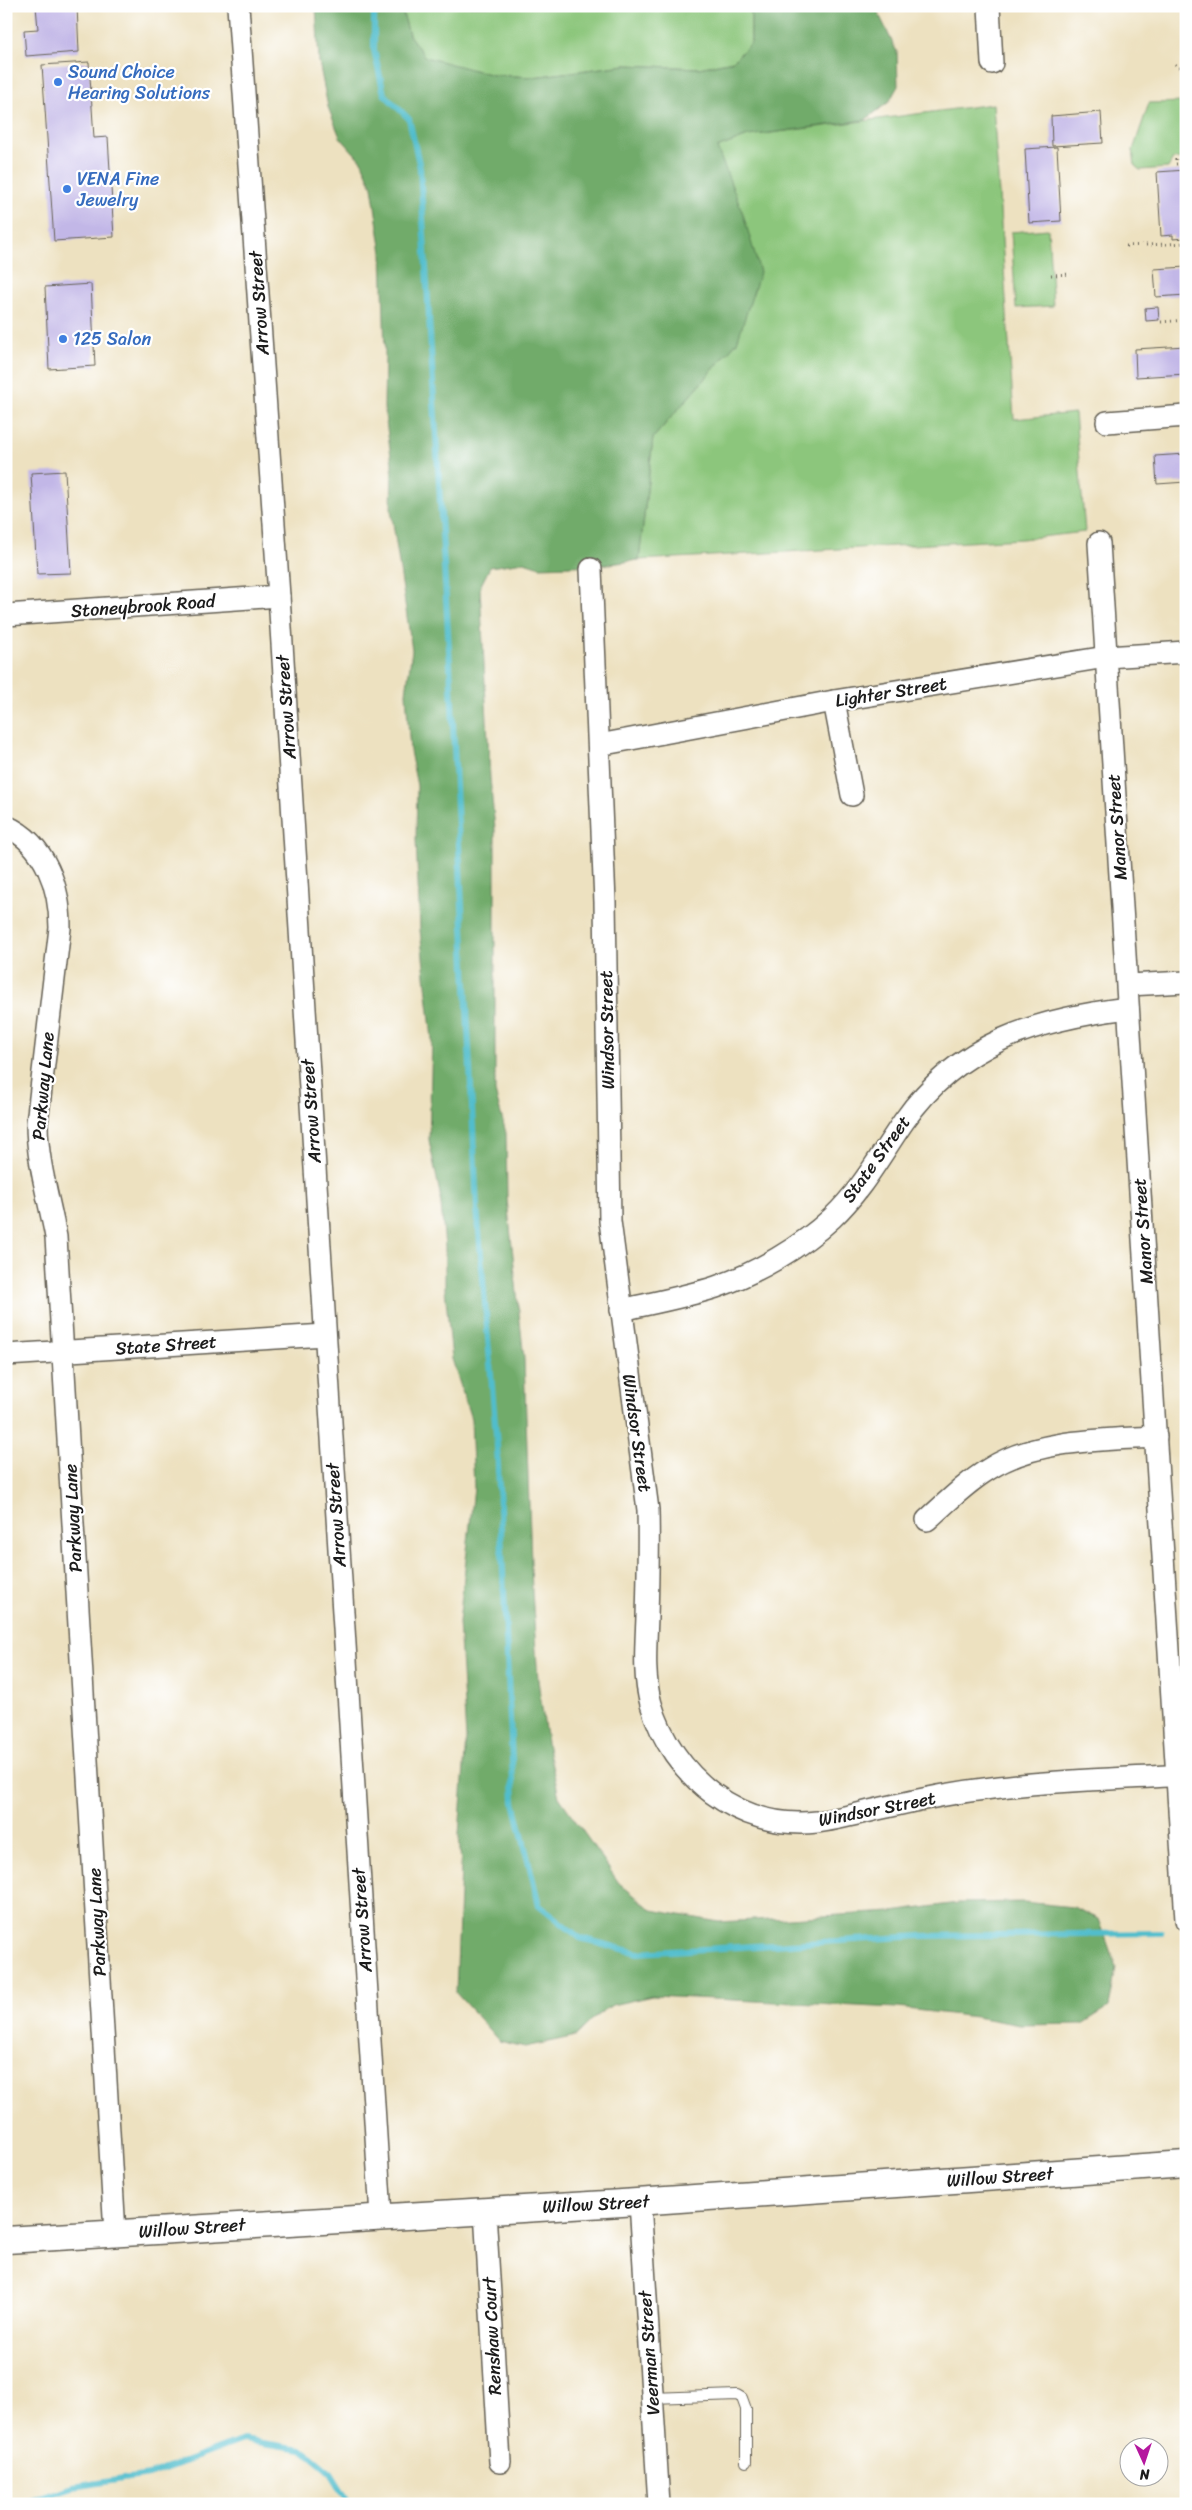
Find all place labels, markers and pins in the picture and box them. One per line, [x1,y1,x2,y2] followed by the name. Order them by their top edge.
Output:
[68,56,211,109] place label: Sound Choice Hearing Solutions
[52,76,64,88] marker: Sound Choice Hearing Solutions
[76,163,159,216] place label: VENA Fine Jewelry
[61,183,73,195] marker: VENA Fine Jewelry
[73,323,151,355] place label: 125 Salon
[57,333,69,345] marker: 125 Salon

